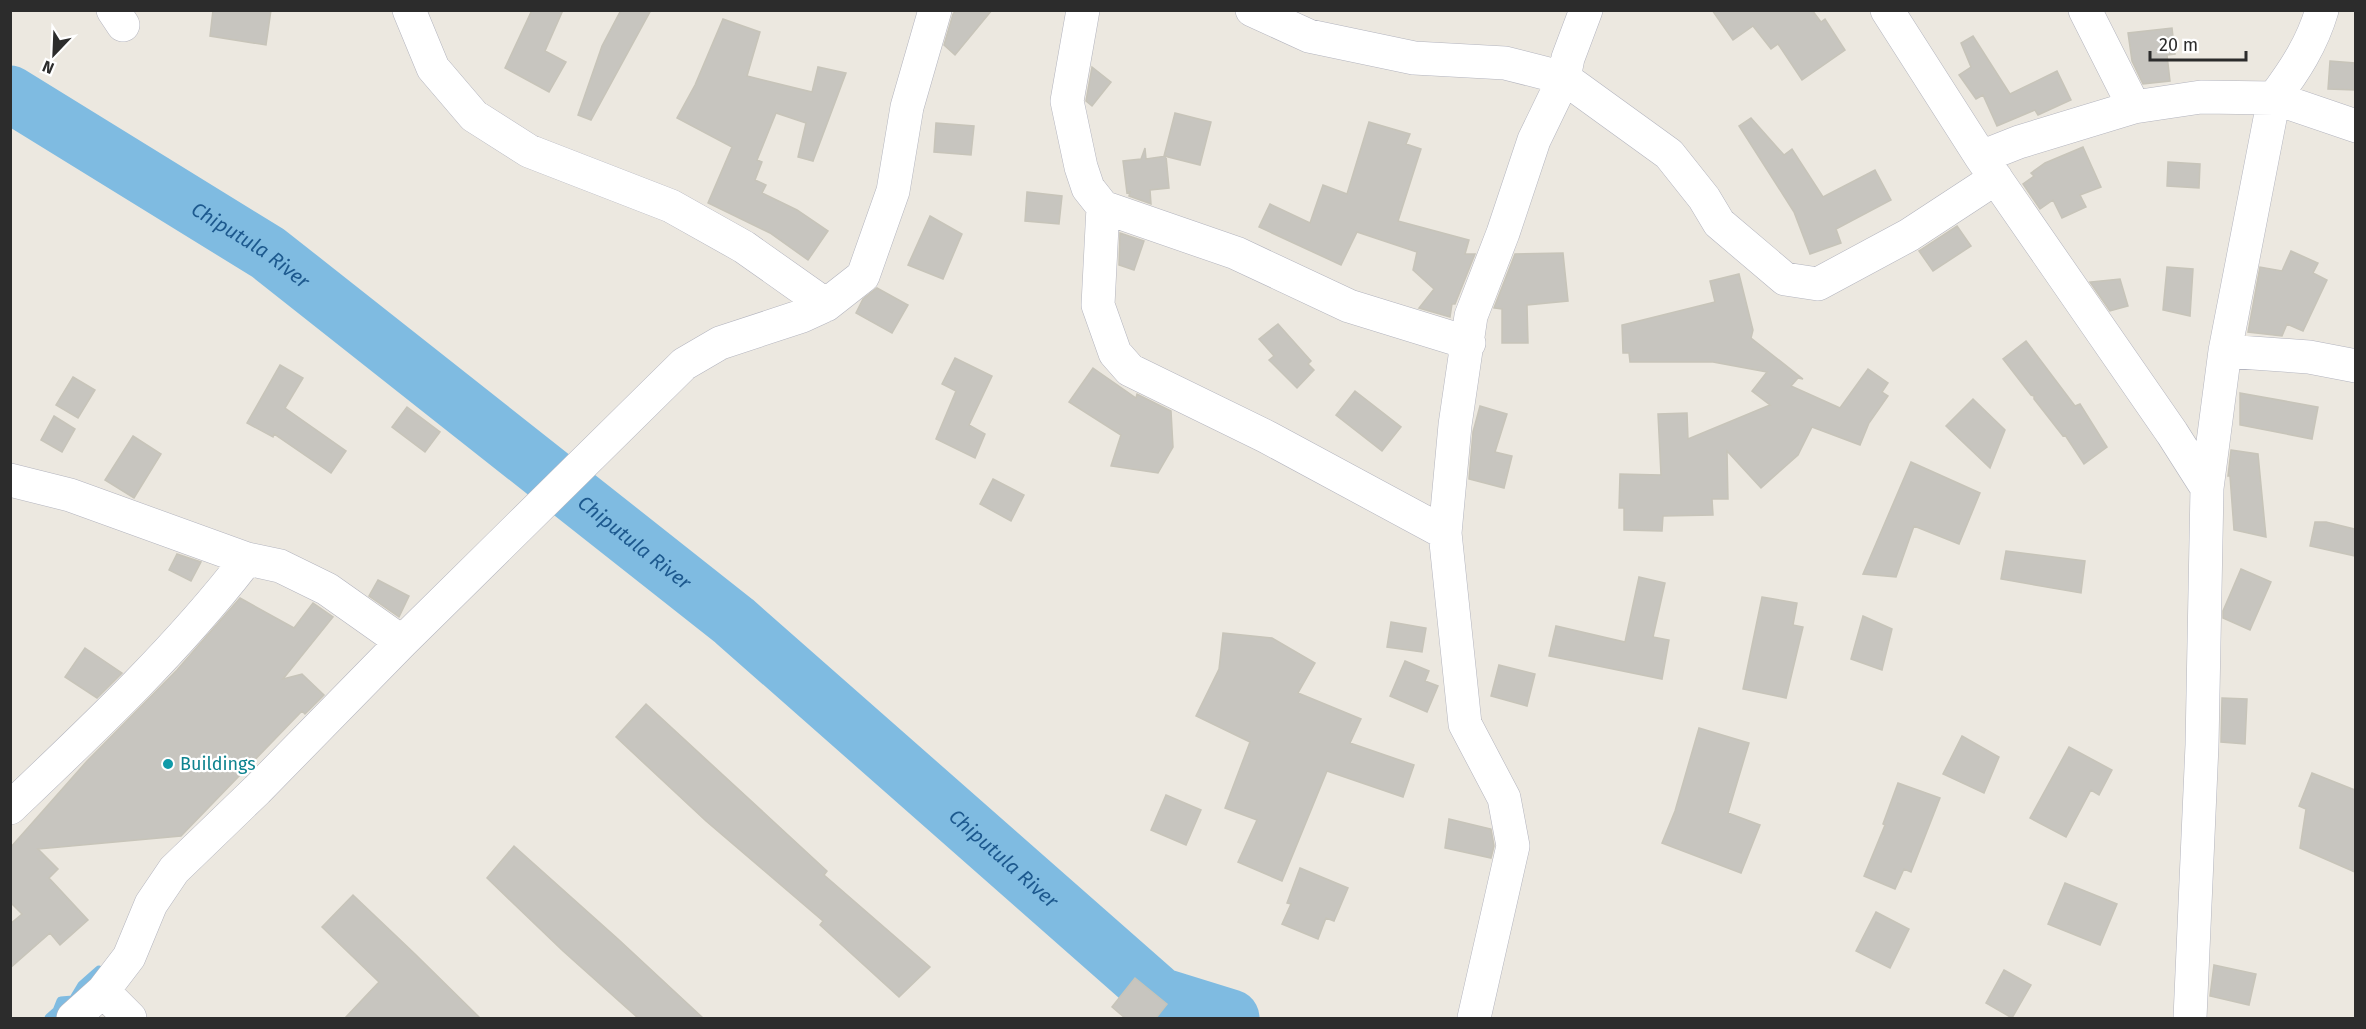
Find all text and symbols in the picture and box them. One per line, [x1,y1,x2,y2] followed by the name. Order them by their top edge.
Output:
[24,24,84,84] north arrow
[2150,24,2246,62] scale bar
[2159,34,2198,56] text: 20 m
[40,57,57,78] text: N
[187,197,315,294] water label: Chiputula River
[573,490,697,595] water label: Chiputula River
[180,753,256,775] place label: Buildings
[161,757,175,771] marker: Buildings
[944,804,1064,914] water label: Chiputula River

